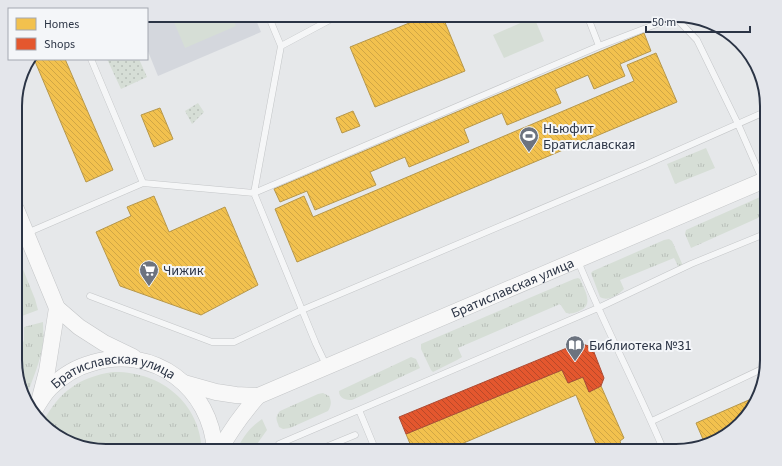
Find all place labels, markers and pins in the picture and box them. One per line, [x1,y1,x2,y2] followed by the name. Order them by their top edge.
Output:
[543,119,636,155] place label: Ньюфит Братиславская
[518,125,540,153] sports icon: Ньюфит Братиславская
[138,259,160,287] supermarket icon: Чижик
[163,261,204,281] place label: Чижик
[564,334,586,362] library icon: Библиотека №31
[589,336,691,356] place label: Библиотека №31

